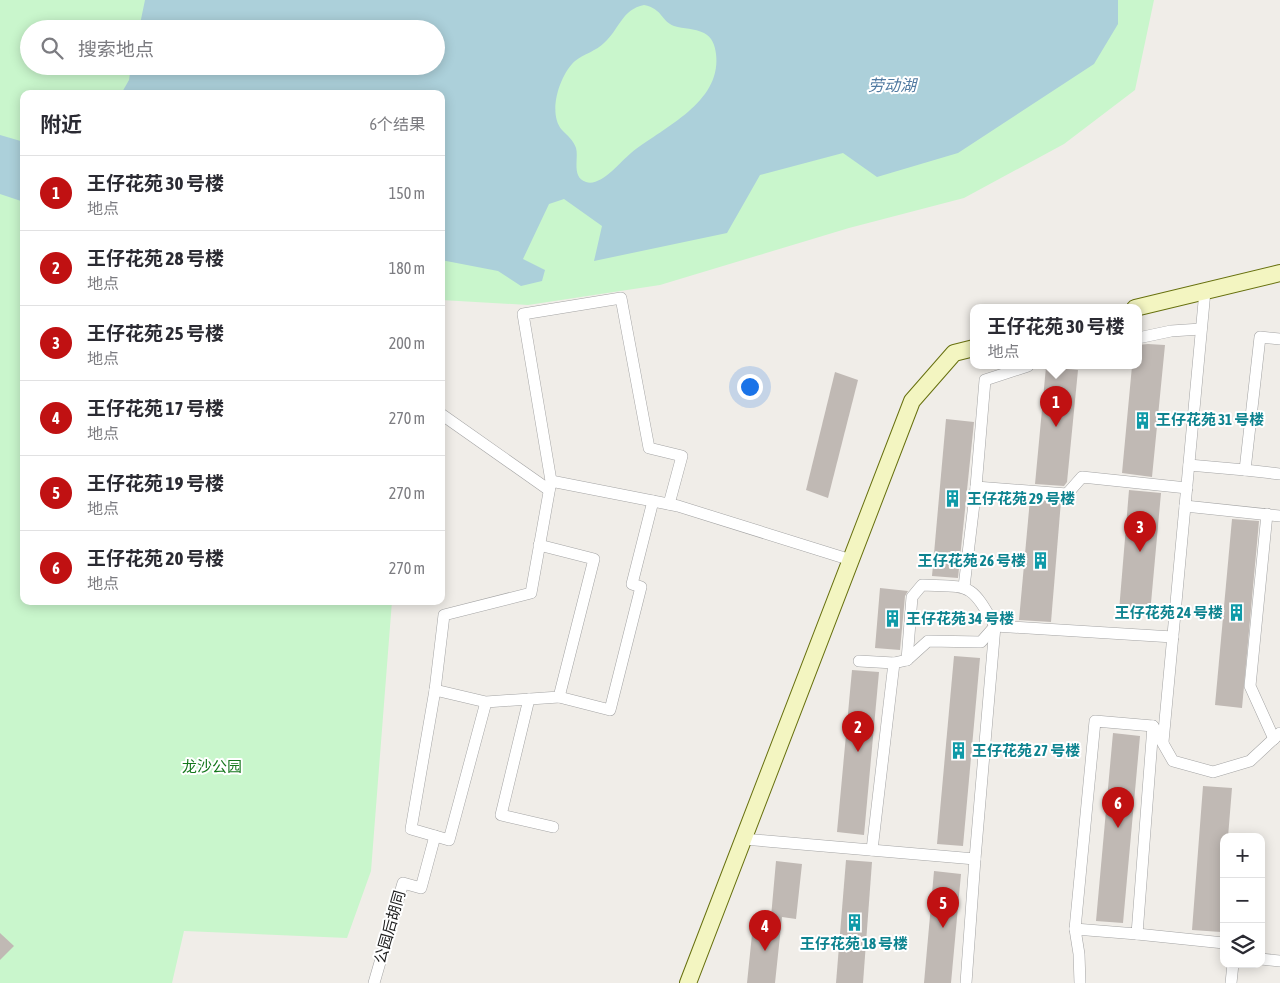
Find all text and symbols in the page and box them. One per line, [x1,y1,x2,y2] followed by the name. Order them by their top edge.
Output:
[20,20,445,75] search box
[38,34,66,62] icon: search
[78,38,154,60] text: 搜索地点
[868,76,919,94] water label: 劳动湖
[40,112,82,136] text: 附近
[369,115,425,133] text: 6个结果
[87,172,224,194] text: 王仔花苑 30 号楼
[52,184,60,202] text: 1
[389,184,425,202] text: 150 m
[87,199,119,217] text: 地点
[87,247,224,269] text: 王仔花苑 28 号楼
[52,259,60,277] text: 2
[389,259,425,277] text: 180 m
[87,274,119,292] text: 地点
[970,304,1142,369] popup
[987,315,1125,337] text: 王仔花苑 30 号楼
[87,322,224,344] text: 王仔花苑 25 号楼
[52,334,60,352] text: 3
[389,334,425,352] text: 200 m
[987,342,1019,360] text: 地点
[87,349,119,367] text: 地点
[737,374,763,400] your location
[1040,386,1072,427] pin: 1
[87,397,224,419] text: 王仔花苑 17 号楼
[52,409,60,427] text: 4
[389,409,425,427] text: 270 m
[1132,410,1152,430] building icon: 王仔花苑 31 号楼
[1156,411,1264,428] place label: 王仔花苑 31 号楼
[87,424,119,442] text: 地点
[87,472,224,494] text: 王仔花苑 19 号楼
[52,484,60,502] text: 5
[389,484,425,502] text: 270 m
[943,489,963,509] building icon: 王仔花苑 29 号楼
[967,490,1075,507] place label: 王仔花苑 29 号楼
[87,499,119,517] text: 地点
[1124,511,1156,552] pin: 3
[87,547,224,569] text: 王仔花苑 20 号楼
[1030,551,1050,571] building icon: 王仔花苑 26 号楼
[918,552,1026,569] place label: 王仔花苑 26 号楼
[52,559,60,577] text: 6
[389,559,425,577] text: 270 m
[87,574,119,592] text: 地点
[1227,603,1247,623] building icon: 王仔花苑 24 号楼
[1115,604,1223,621] place label: 王仔花苑 24 号楼
[882,609,902,629] building icon: 王仔花苑 34 号楼
[906,610,1014,627] place label: 王仔花苑 34 号楼
[842,711,874,752] pin: 2
[948,741,968,761] building icon: 王仔花苑 27 号楼
[972,742,1080,759] place label: 王仔花苑 27 号楼
[182,758,242,775] park label: 龙沙公园
[1102,787,1134,828] pin: 6
[1220,833,1265,968] map controls
[1220,833,1265,878] button: +
[1220,878,1265,923] button: −
[927,887,959,928] pin: 5
[371,888,408,965] street label: 公园后胡同
[749,910,781,951] pin: 4
[844,913,864,933] building icon: 王仔花苑 18 号楼
[1220,923,1265,968] button: layers
[800,935,908,952] place label: 王仔花苑 18 号楼

